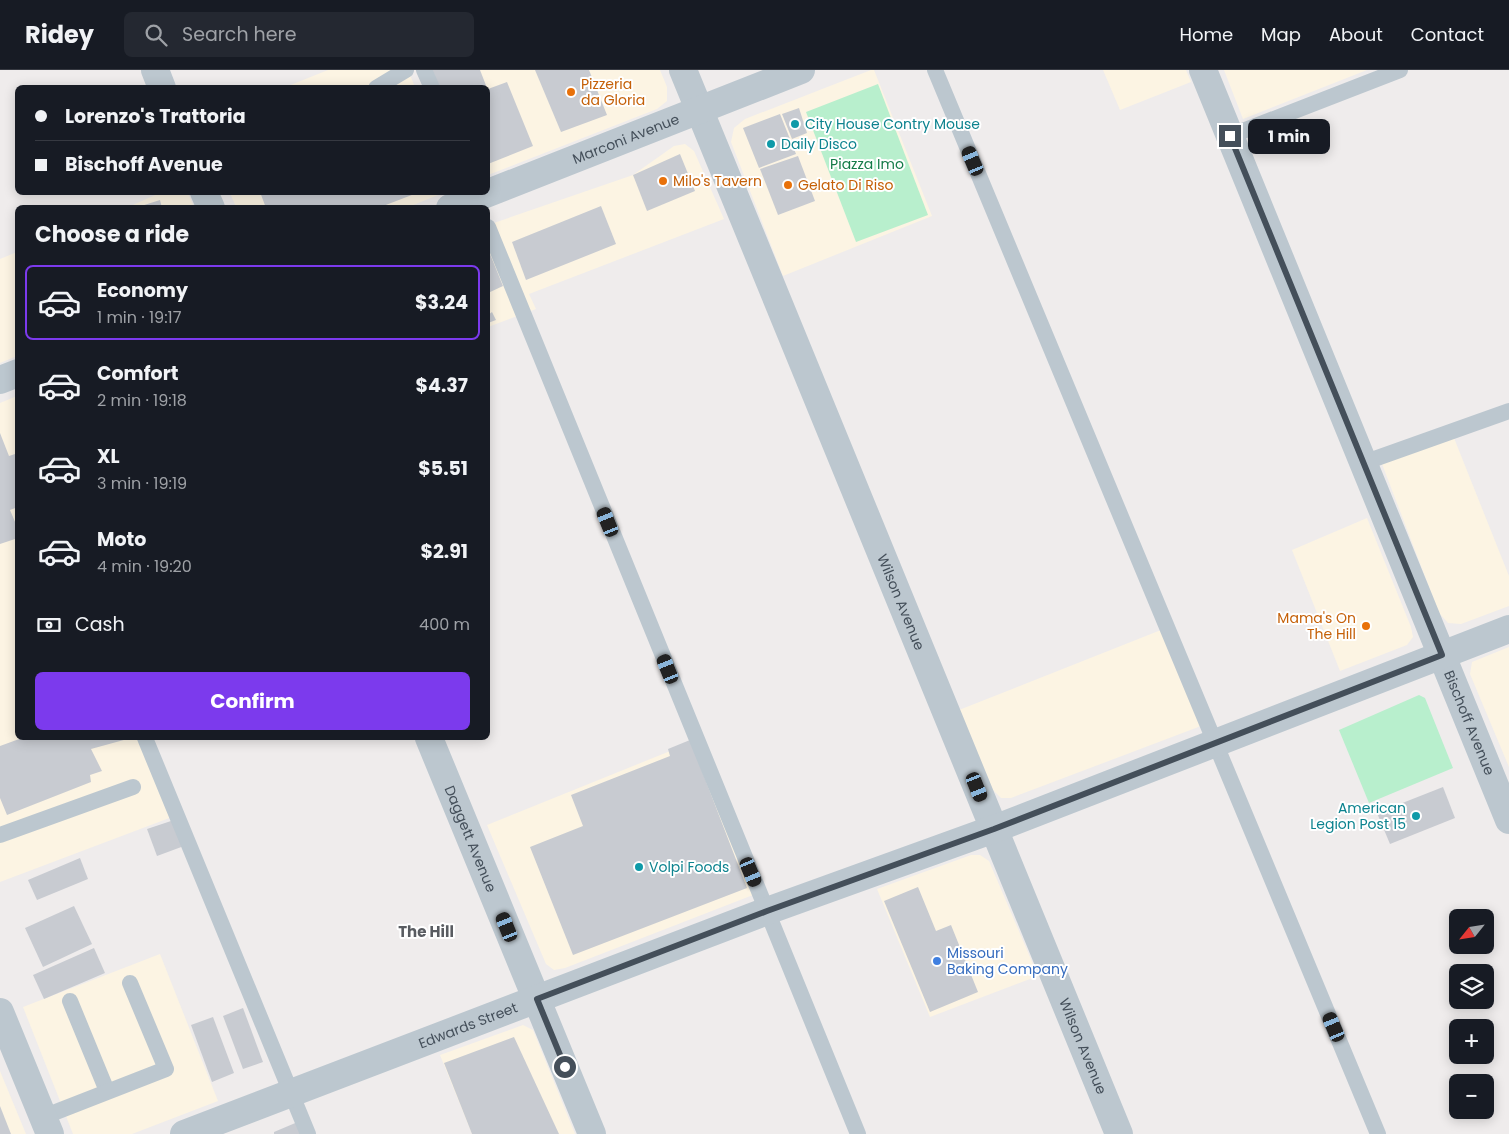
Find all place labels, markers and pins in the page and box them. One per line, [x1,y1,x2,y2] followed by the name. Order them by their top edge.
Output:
[581,74,645,110] place label: Pizzeria da Gloria
[565,86,577,98] marker: Pizzeria da Gloria
[805,114,980,134] place label: City House Contry Mouse
[789,118,801,130] marker: City House Contry Mouse
[781,134,857,154] place label: Daily Disco
[765,138,777,150] marker: Daily Disco
[673,171,762,191] place label: Milo's Tavern
[657,175,669,187] marker: Milo's Tavern
[798,175,894,195] place label: Gelato Di Riso
[782,179,794,191] marker: Gelato Di Riso
[1277,608,1356,644] place label: Mama's On The Hill
[1360,620,1372,632] marker: Mama's On The Hill
[1310,798,1406,834] place label: American Legion Post 15
[1410,810,1422,822] marker: American Legion Post 15
[649,857,729,877] place label: Volpi Foods
[633,861,645,873] marker: Volpi Foods
[947,943,1068,979] place label: Missouri Baking Company
[931,955,943,967] marker: Missouri Baking Company

